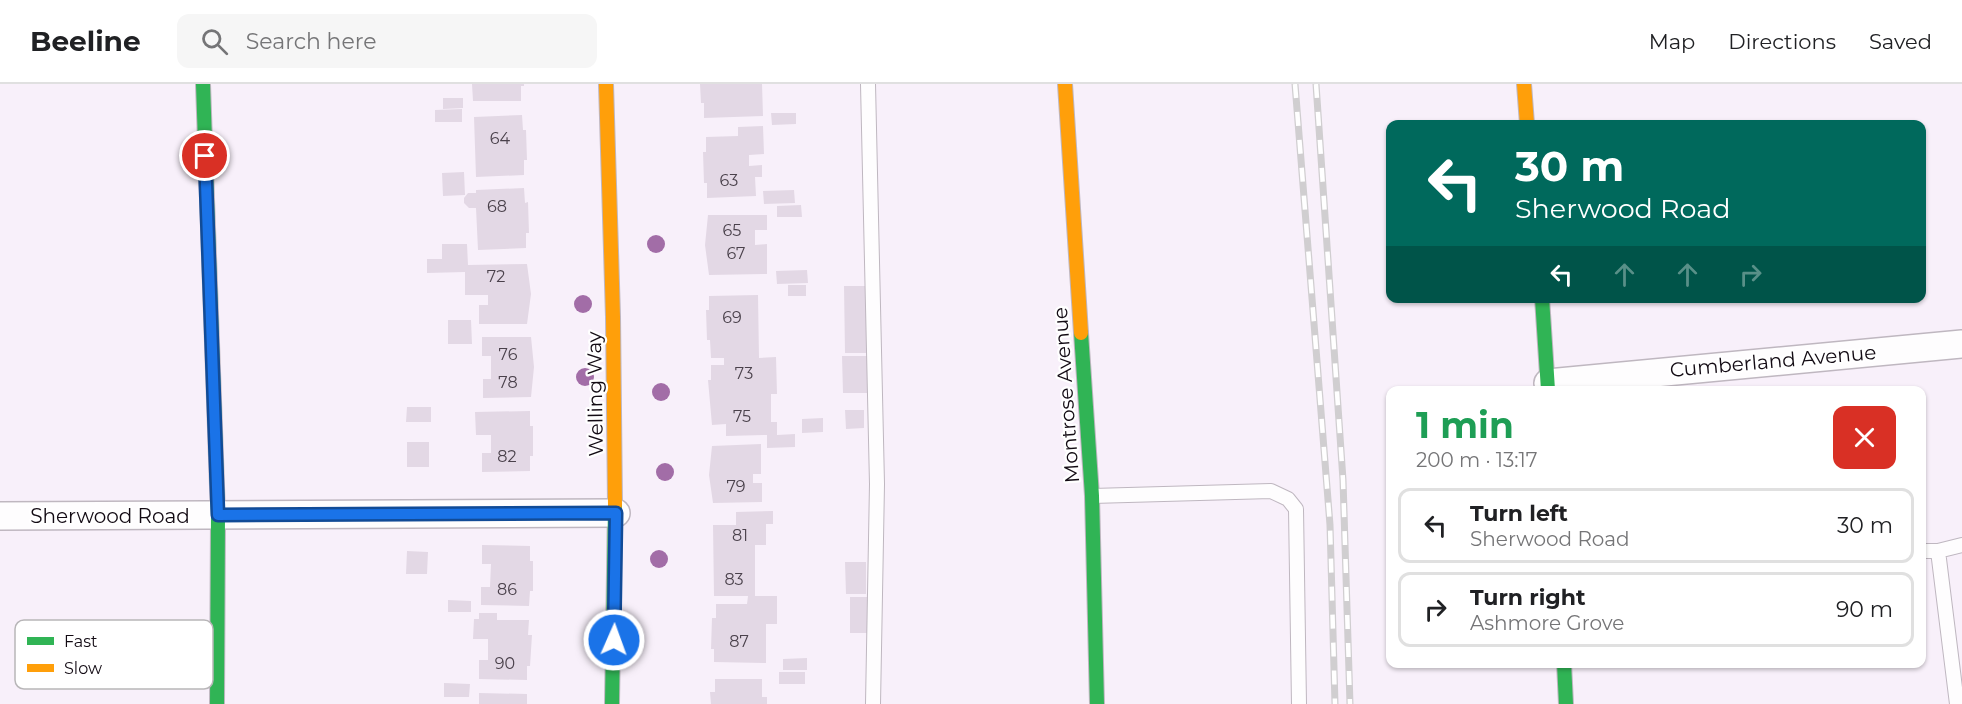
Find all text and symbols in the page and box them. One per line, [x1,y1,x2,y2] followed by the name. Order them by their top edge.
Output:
[177,14,597,68] search box
[30,24,141,58] text: Beeline
[198,25,231,58] icon: search
[246,28,377,55] text: Search here
[1649,29,1695,54] text: Map
[1728,29,1836,54] text: Directions
[1869,29,1932,54] text: Saved
[490,129,511,148] house number: 64
[179,130,230,181] pin
[188,139,221,172] icon: arrive
[1515,140,1624,192] text: 30 m
[1416,144,1494,222] icon: left
[720,171,738,190] house number: 63
[1515,192,1731,225] text: Sherwood Road
[487,197,507,216] house number: 68
[723,221,741,240] house number: 65
[726,244,746,263] house number: 67
[1545,258,1578,291] icon: left
[1608,258,1641,291] icon: ahead
[1671,258,1704,291] icon: ahead
[1734,258,1767,291] icon: right
[487,267,505,286] house number: 72
[1048,306,1084,484] street label: Montrose Avenue
[722,308,742,327] house number: 69
[582,331,608,457] street label: Welling Way
[1669,340,1877,382] street label: Cumberland Avenue
[499,345,518,364] house number: 76
[735,364,753,383] house number: 73
[498,373,518,392] house number: 78
[1416,403,1514,447] text: 1 min
[1833,406,1896,469] button: close
[733,407,751,426] house number: 75
[497,447,517,466] house number: 82
[1416,448,1538,472] text: 200 m · 13:17
[726,477,746,496] house number: 79
[1470,500,1568,527] text: Turn left
[30,504,190,528] street label: Sherwood Road
[1419,509,1452,542] icon: left
[1837,512,1893,539] text: 30 m
[732,526,748,545] house number: 81
[1470,527,1630,551] text: Sherwood Road
[724,570,744,589] house number: 83
[497,580,517,599] house number: 86
[1470,584,1585,611] text: Turn right
[1419,593,1452,626] icon: right
[1836,596,1893,623] text: 90 m
[582,608,646,672] position arrow
[1470,611,1624,635] text: Ashmore Grove
[15,620,213,689] legend
[64,632,98,651] text: Fast
[729,632,749,651] house number: 87
[495,654,515,673] house number: 90
[64,659,102,678] text: Slow

